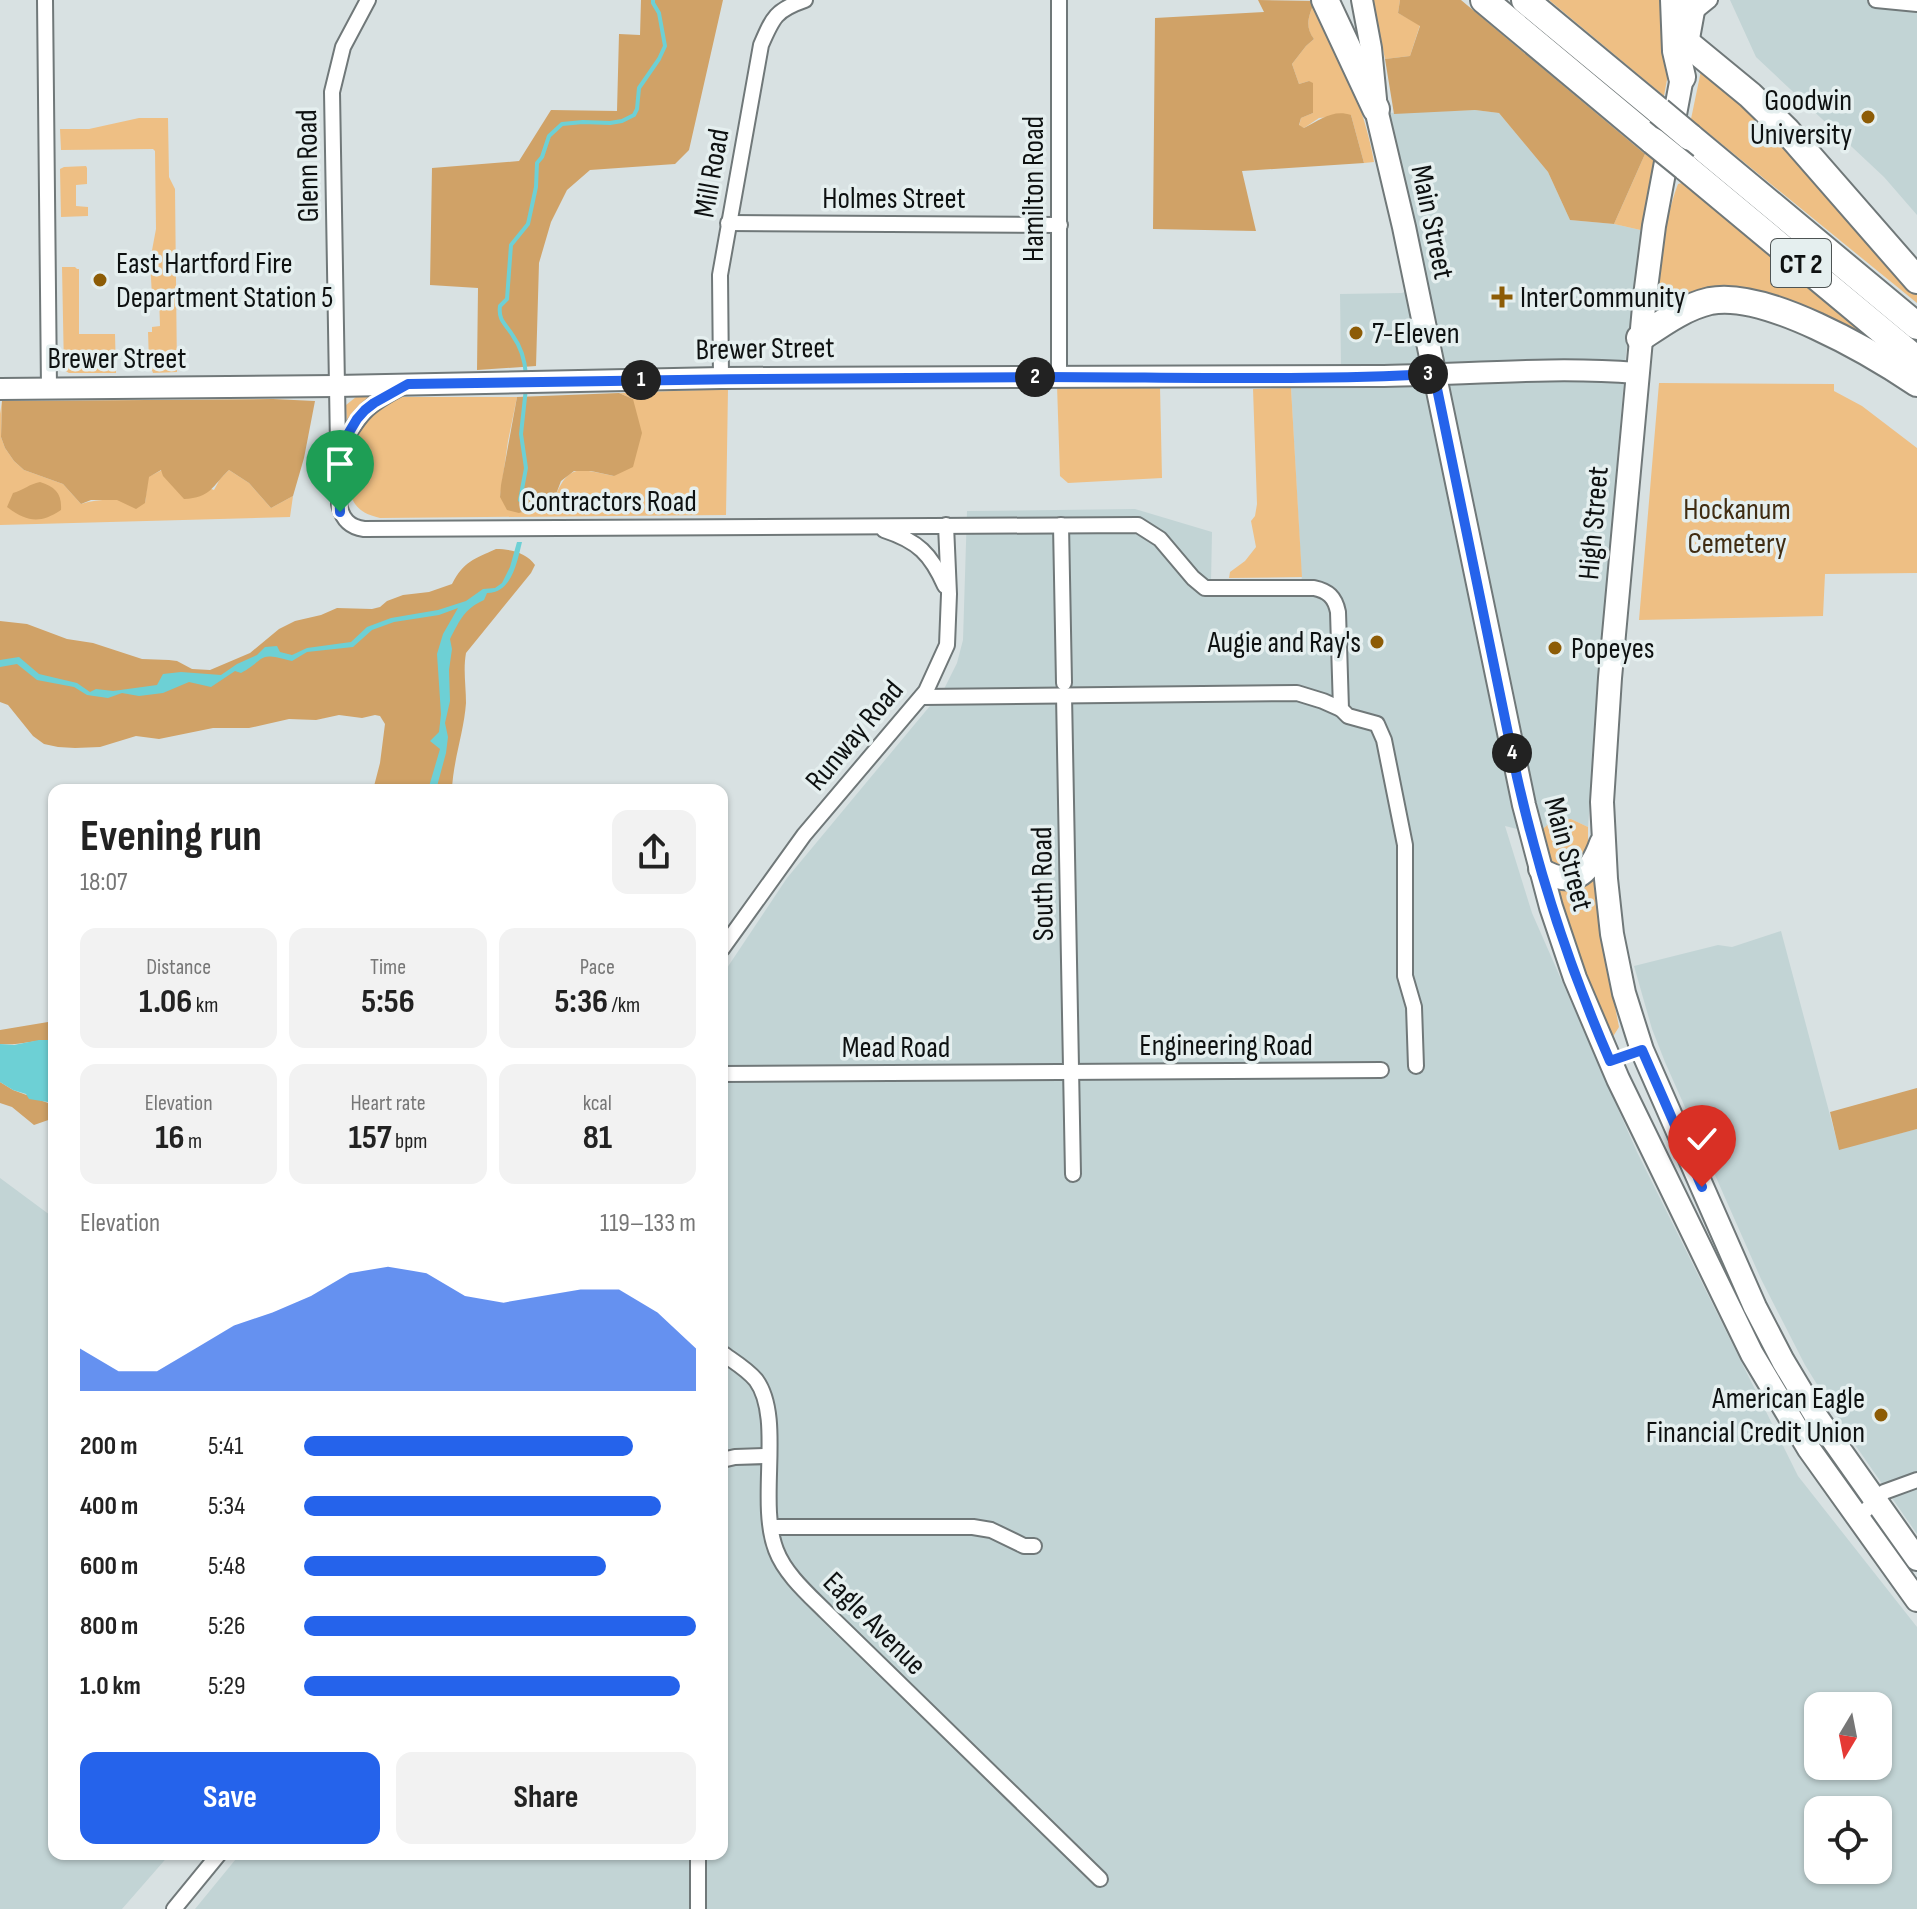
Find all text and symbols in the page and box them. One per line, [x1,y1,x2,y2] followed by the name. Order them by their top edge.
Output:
[1750,83,1852,153] place label: Goodwin University
[1859,108,1877,126] marker: Goodwin University
[289,109,327,223] street label: Glenn Road
[1016,116,1052,262] street label: Hamilton Road
[687,126,737,220] street label: Mill Road
[1402,162,1462,283] street label: Main Street
[822,181,966,217] street label: Holmes Street
[1771,239,1831,287] road number: CT 2
[116,246,333,316] place label: East Hartford Fire Department Station 5
[91,271,109,289] marker: East Hartford Fire Department Station 5
[1520,280,1686,316] place label: InterCommunity
[1491,286,1513,308] marker: InterCommunity
[1372,316,1460,352] place label: 7-Eleven
[1347,324,1365,342] marker: 7-Eleven
[695,330,835,368] street label: Brewer Street
[48,341,186,377] street label: Brewer Street
[1408,354,1448,394] pin: 3
[1015,357,1055,397] pin: 2
[621,360,661,400] pin: 1
[1423,360,1433,387] text: 3
[1030,363,1040,390] text: 2
[637,366,645,393] text: 1
[306,430,374,512] pin
[318,442,362,486] icon: arrive
[1571,465,1617,581] street label: High Street
[521,484,697,520] street label: Contractors Road
[1683,492,1791,562] park label: Hockanum Cemetery
[1207,625,1361,661] place label: Augie and Ray's
[1571,631,1655,667] place label: Popeyes
[1368,633,1386,651] marker: Augie and Ray's
[1546,639,1564,657] marker: Popeyes
[798,673,911,798] street label: Runway Road
[1492,733,1532,773] pin: 4
[1507,739,1517,766] text: 4
[1536,794,1600,915] street label: Main Street
[80,810,262,863] text: Evening run
[612,810,696,894] button: share
[1024,826,1062,942] street label: South Road
[80,867,127,898] text: 18:07
[146,954,211,981] text: Distance
[370,954,406,981] text: Time
[580,954,615,981] text: Pace
[139,981,192,1022] text: 1.06
[361,981,415,1022] text: 5:56
[554,981,608,1022] text: 5:36
[192,992,218,1019] text: km
[608,992,640,1019] text: /km
[1139,1028,1313,1064] street label: Engineering Road
[842,1030,950,1066] street label: Mead Road
[145,1090,213,1117] text: Elevation
[350,1090,426,1117] text: Heart rate
[583,1090,612,1117] text: kcal
[1668,1105,1736,1187] pin
[155,1117,185,1158] text: 16
[349,1117,392,1158] text: 157
[583,1117,612,1158] text: 81
[1680,1117,1724,1161] icon: check
[185,1128,202,1155] text: m
[392,1128,427,1155] text: bpm
[80,1208,160,1239] text: Elevation
[600,1208,696,1239] text: 119–133 m
[1646,1381,1865,1451] place label: American Eagle Financial Credit Union
[1872,1406,1890,1424] marker: American Eagle Financial Credit Union
[80,1431,137,1462] text: 200 m
[208,1431,243,1462] text: 5:41
[80,1491,138,1522] text: 400 m
[208,1491,245,1522] text: 5:34
[80,1551,138,1582] text: 600 m
[208,1551,246,1582] text: 5:48
[815,1565,933,1683] street label: Eagle Avenue
[80,1611,138,1642] text: 800 m
[208,1611,245,1642] text: 5:26
[80,1671,141,1702] text: 1.0 km
[208,1671,246,1702] text: 5:29
[1804,1692,1892,1780] north arrow
[1804,1692,1892,1884] map controls
[80,1752,380,1844] button: Save
[396,1752,696,1844] button: Share
[1804,1796,1892,1884] button: locate

